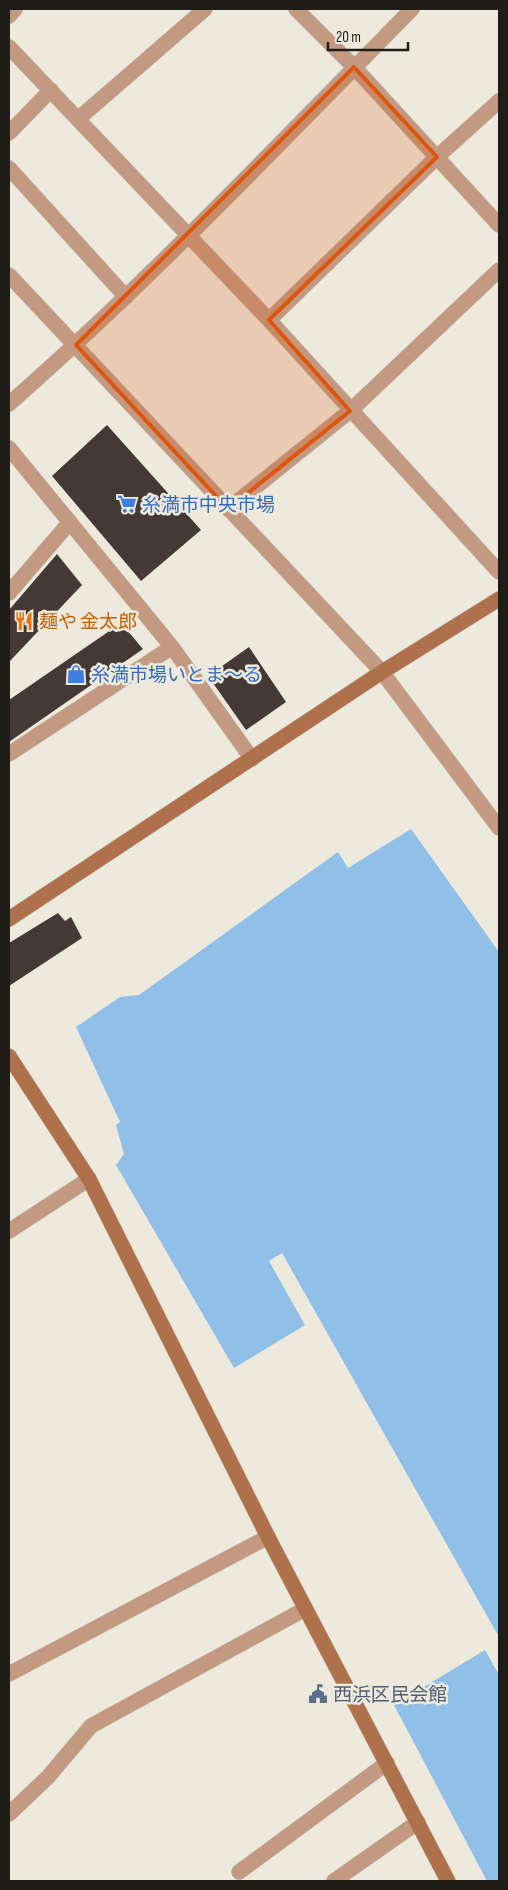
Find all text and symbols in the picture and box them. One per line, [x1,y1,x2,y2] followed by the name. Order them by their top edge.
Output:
[328,20,408,52] scale bar
[336,28,361,47] text: 20 m
[116,493,138,515] supermarket icon: 糸満市中央市場
[142,494,275,517] place label: 糸満市中央市場
[13,610,35,632] restaurant icon: 麺や 金太郎
[39,611,137,634] place label: 麺や 金太郎
[65,663,87,685] shop icon: 糸満市場いとま～る
[91,664,262,687] place label: 糸満市場いとま～る
[307,1683,329,1705] public building icon: 西浜区民会館
[333,1684,447,1707] place label: 西浜区民会館

